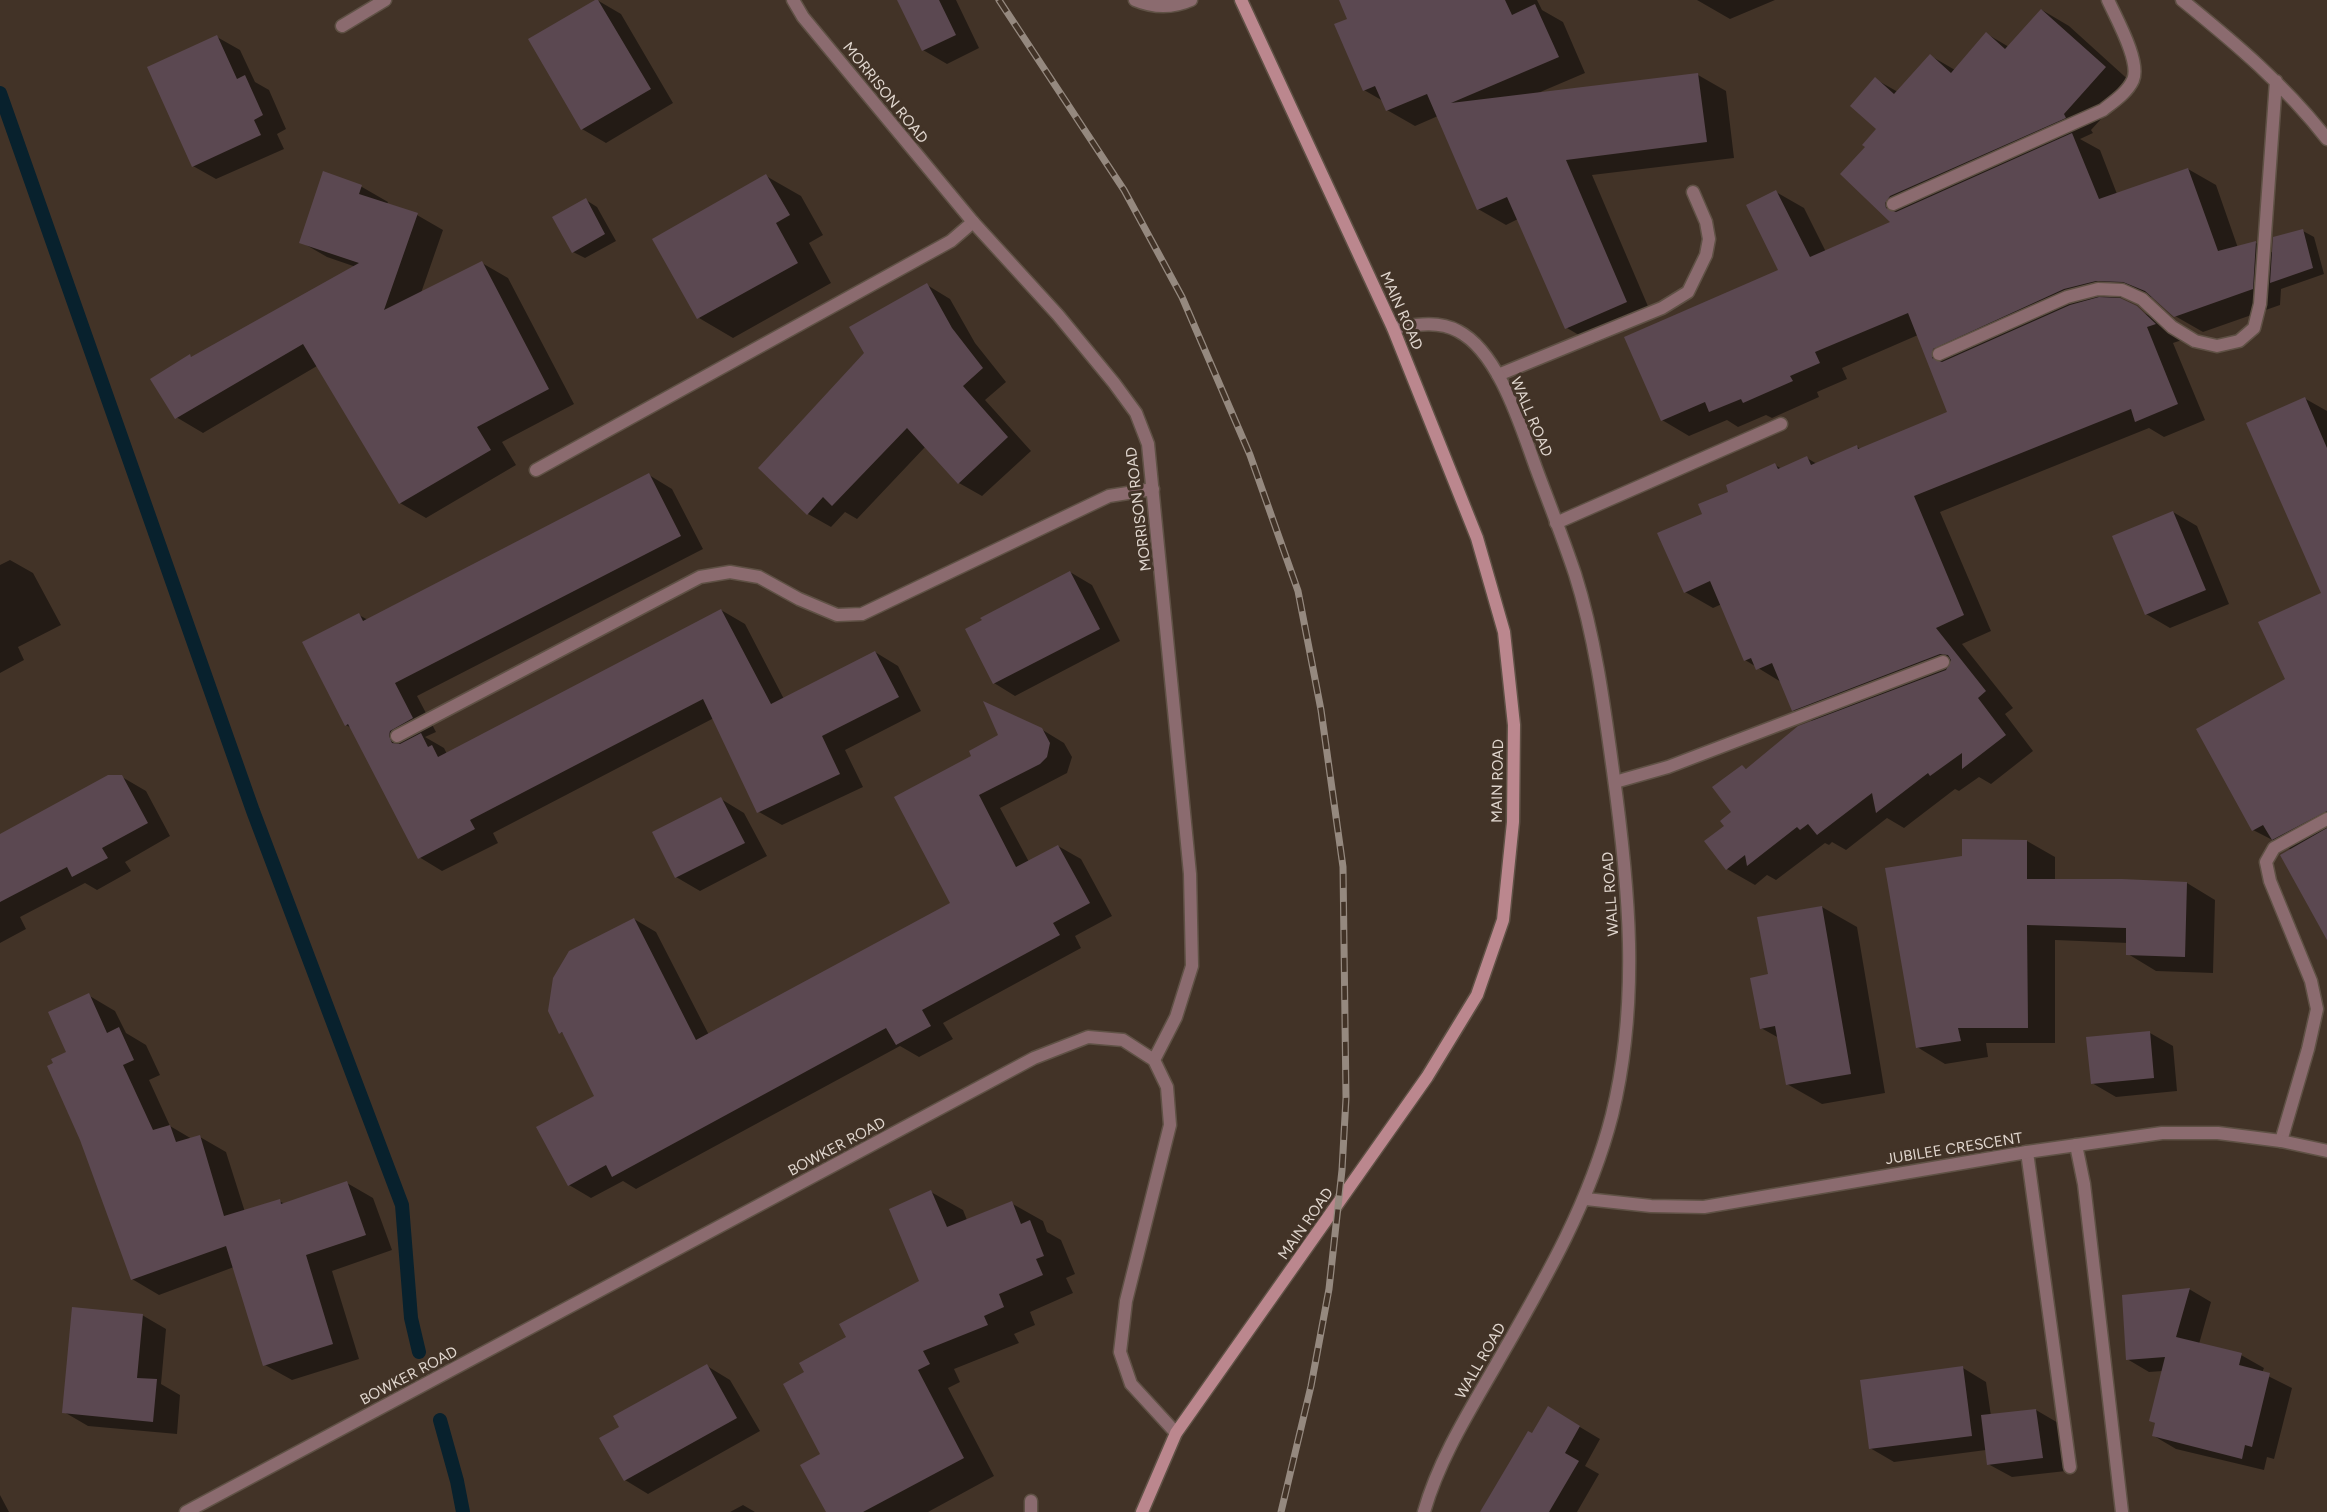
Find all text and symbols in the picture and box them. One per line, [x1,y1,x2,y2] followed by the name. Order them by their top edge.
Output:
[839,39,931,147] street label: MORRISON ROAD
[1376,269,1426,353] street label: MAIN ROAD
[1506,374,1556,460] street label: WALL ROAD
[1122,446,1156,572] street label: MORRISON ROAD
[1488,739,1508,823] street label: MAIN ROAD
[1599,851,1623,937] street label: WALL ROAD
[785,1114,889,1180] street label: BOWKER ROAD
[1884,1129,2024,1169] street label: JUBILEE CRESCENT
[1275,1185,1337,1263] street label: MAIN ROAD
[1452,1320,1510,1402] street label: WALL ROAD
[357,1343,461,1409] street label: BOWKER ROAD

